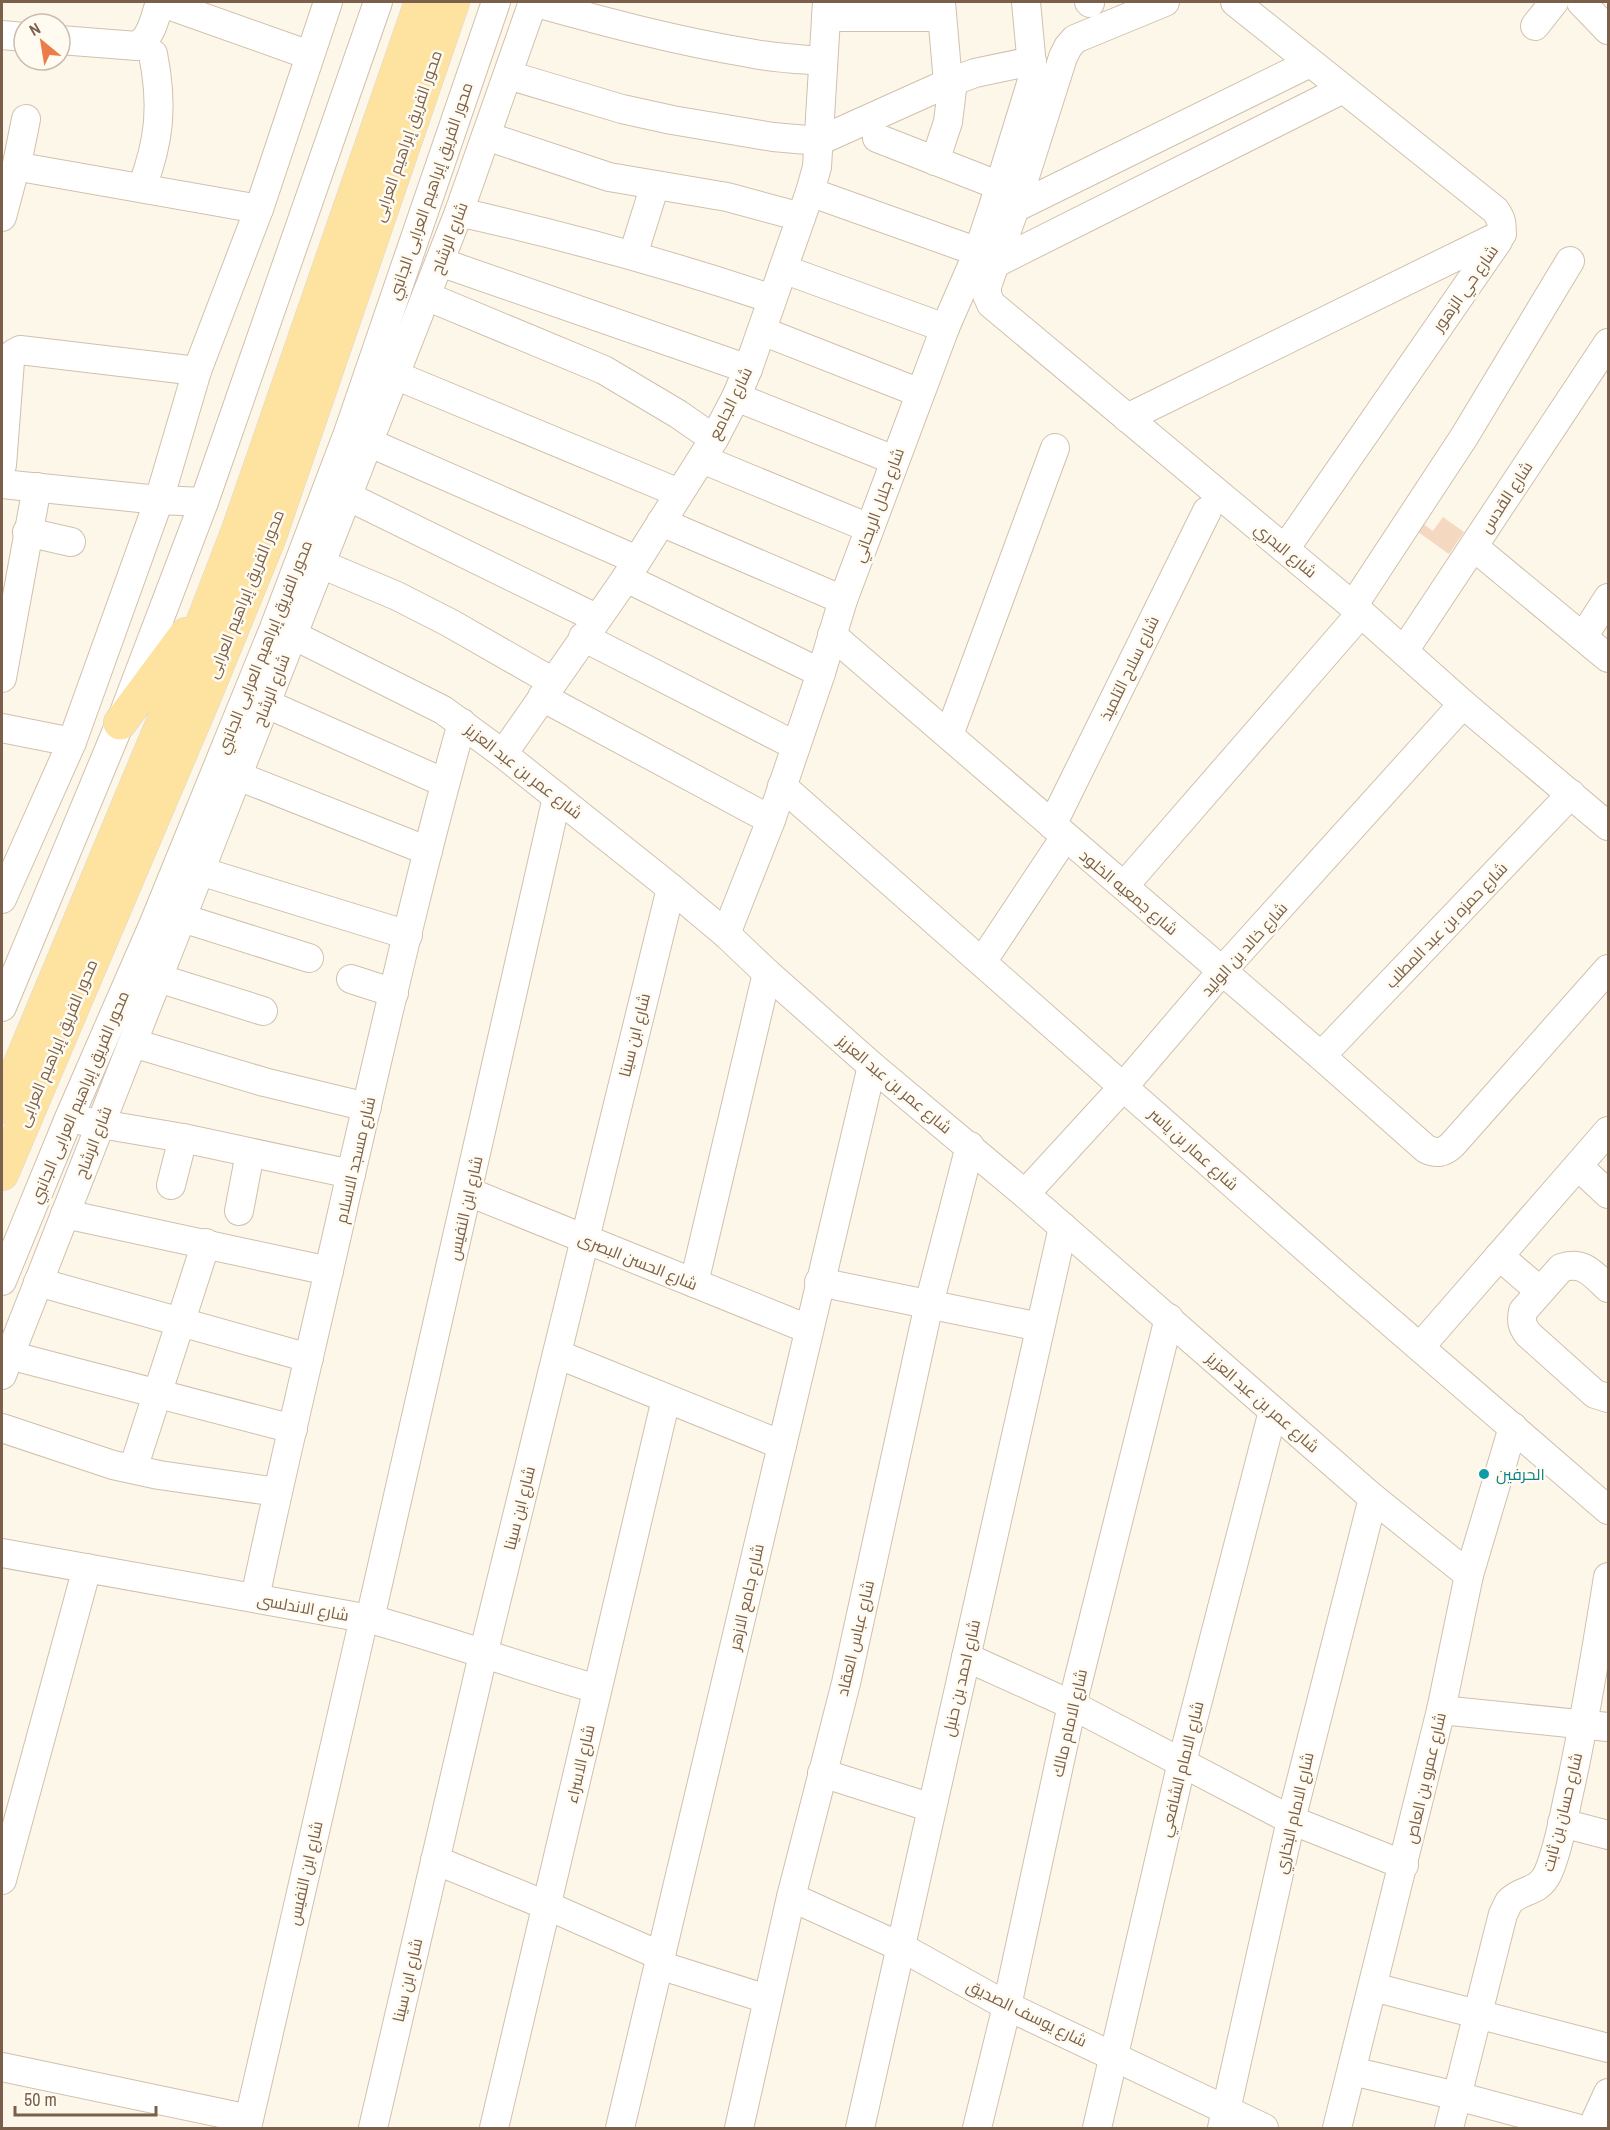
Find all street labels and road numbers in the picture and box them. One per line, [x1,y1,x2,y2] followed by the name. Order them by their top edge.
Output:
[367,47,448,225] street label: محور الفريق إبراهيم العرابى
[382,79,480,304] street label: محور الفريق إبراهيم العرابى الجانبي
[425,199,474,277] street label: شارع الرشاح
[1426,240,1505,338] street label: شارع حي الزهور
[703,363,758,443] street label: شارع الجامع
[847,445,912,566] street label: شارع جلال الريحاني
[1475,457,1538,538] street label: شارع القدس
[201,506,290,682] street label: محور الفريق إبراهيم العرابى
[1248,517,1322,585] street label: شارع البدري
[211,537,320,758] street label: محور الفريق إبراهيم العرابى الجانبي
[1094,612,1165,724] street label: شارع سلاح التلميذ
[247,651,296,729] street label: شارع الرشاح
[460,718,587,824] street label: شارع عمر بن عبد العزيز
[1074,844,1183,941] street label: شارع جمعيه الخلود
[1380,857,1513,993] street label: شارع حمزه بن عبد المطلب
[1196,897,1293,1001] street label: شارع خالد بن الوليد
[12,956,103,1131] street label: محور الفريق إبراهيم العرابى
[24,987,137,1208] street label: محور الفريق إبراهيم العرابى الجانبي
[613,991,656,1079] street label: شارع ابن سينا
[832,1029,957,1139] street label: شارع عمر بن عبد العزيز
[330,1095,381,1226] street label: شارع مسجد الاسلام
[1143,1102,1243,1196] street label: شارع عمار بن ياسر
[69,1103,118,1181] street label: شارع الرشاح
[442,1154,489,1263] street label: شارع ابن النفيس
[575,1227,701,1296] street label: شارع الحسن البصرى
[1200,1346,1324,1458] street label: شارع عمر بن عبد العزيز
[498,1464,541,1552] street label: شارع ابن سينا
[723,1542,770,1654] street label: شارع جامع الازهر
[831,1578,880,1698] street label: شارع عباس العقاد
[255,1588,351,1627] street label: شارع الاندلسى
[937,1617,986,1739] street label: شارع احمد بن حنبل
[1046,1667,1093,1779] street label: شارع الامام مالك
[1153,1699,1211,1840] street label: شارع الامام الشافعي
[1399,1710,1452,1846] street label: شارع عمرو بن العاص
[560,1723,601,1806] street label: شارع الاسراء
[1269,1750,1322,1877] street label: شارع الامام البخاري
[1537,1750,1588,1874] street label: شارع حسان بن ثابت
[282,1819,329,1928] street label: شارع ابن النفيس
[387,1936,428,2024] street label: شارع ابن سينا
[963,1974,1091,2053] street label: شارع يوسف الصديق

